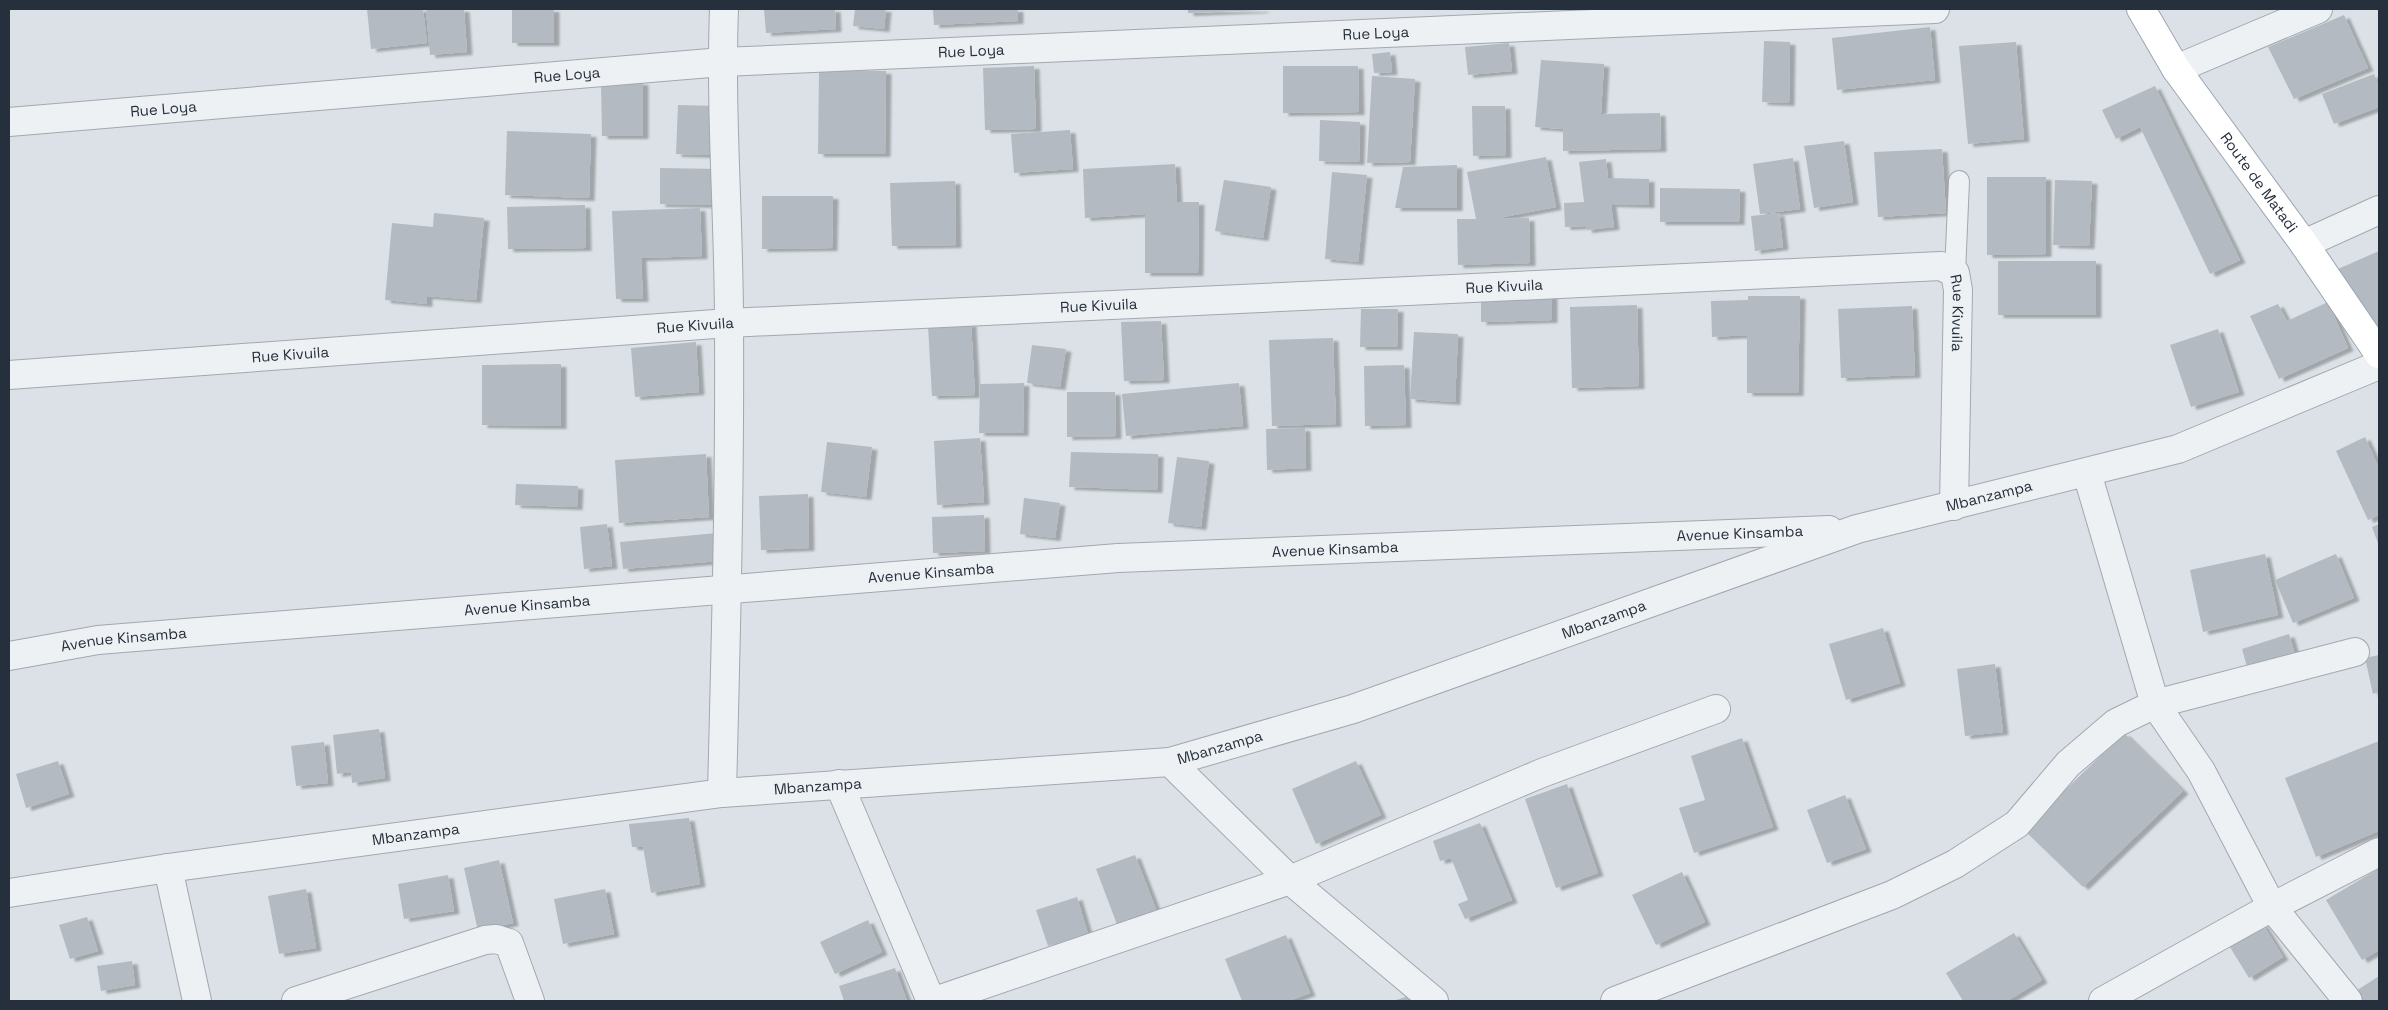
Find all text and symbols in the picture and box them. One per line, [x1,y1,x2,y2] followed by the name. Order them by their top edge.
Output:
[1342,22,1410,44] street label: Rue Loya
[938,40,1005,62] street label: Rue Loya
[533,62,601,87] street label: Rue Loya
[129,96,198,121] street label: Rue Loya
[2216,128,2302,236] street label: Route de Matadi
[1946,273,1968,352] street label: Rue Kivuila
[1465,275,1544,297] street label: Rue Kivuila
[1060,294,1138,316] street label: Rue Kivuila
[656,313,735,337] street label: Rue Kivuila
[251,342,330,366] street label: Rue Kivuila
[1944,476,2034,515] street label: Mbanzampa
[1676,521,1804,545] street label: Avenue Kinsamba
[1271,537,1399,561] street label: Avenue Kinsamba
[867,558,995,587] street label: Avenue Kinsamba
[463,590,591,620] street label: Avenue Kinsamba
[1559,595,1649,643] street label: Mbanzampa
[59,623,188,656] street label: Avenue Kinsamba
[1175,726,1265,768] street label: Mbanzampa
[773,773,863,798] street label: Mbanzampa
[371,819,461,849] street label: Mbanzampa

